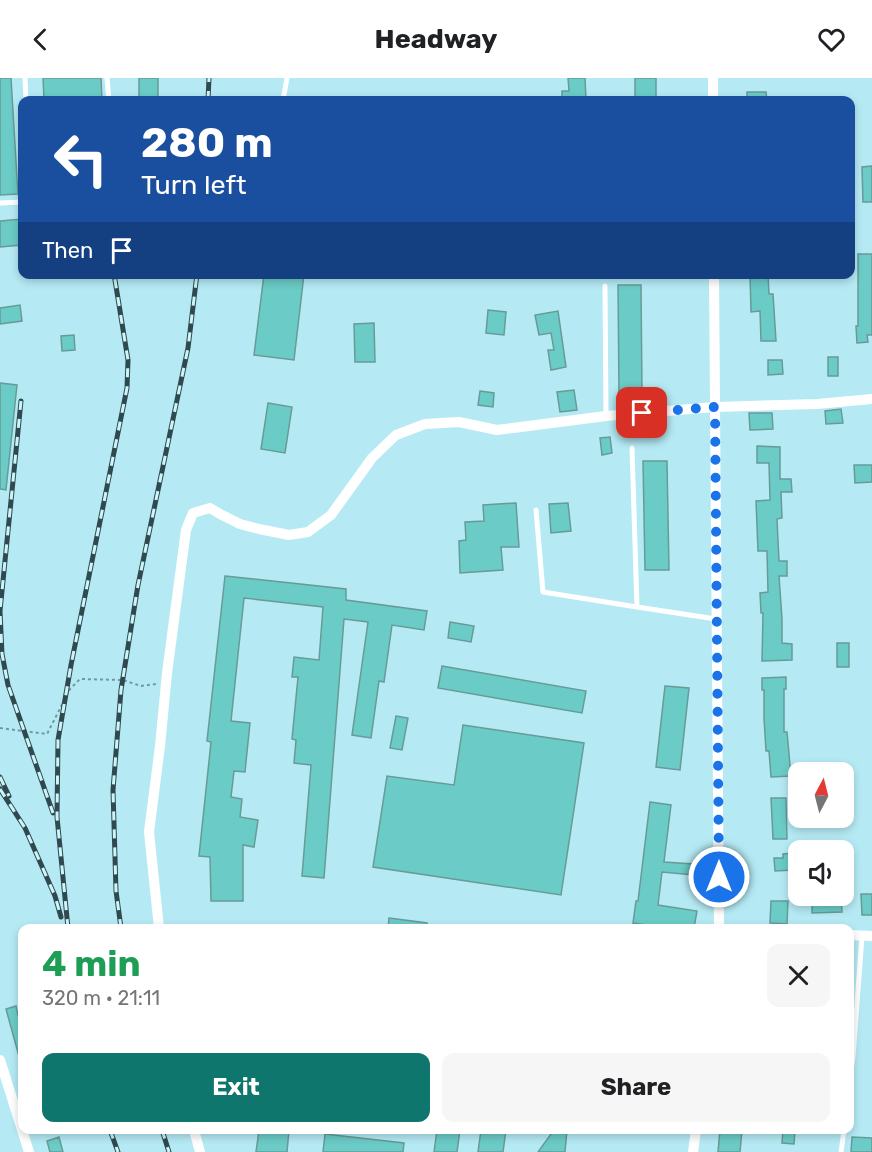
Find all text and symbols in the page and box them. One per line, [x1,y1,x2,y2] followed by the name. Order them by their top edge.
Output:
[24,23,57,56] icon: back
[375,23,497,55] text: Headway
[815,23,848,56] icon: heart
[141,118,273,168] text: 280 m
[42,120,120,198] icon: left
[141,169,246,201] text: Turn left
[105,234,138,267] icon: arrive
[42,237,93,264] text: Then
[616,387,667,438] pin
[625,396,658,429] icon: arrive
[788,762,854,828] north arrow
[788,762,854,906] map controls
[788,840,854,906] button: sound
[687,845,751,909] position arrow
[42,942,141,985] text: 4 min
[767,944,830,1007] button: close
[42,986,160,1010] text: 320 m · 21:11
[42,1053,430,1122] button: Exit
[442,1053,830,1122] button: Share

